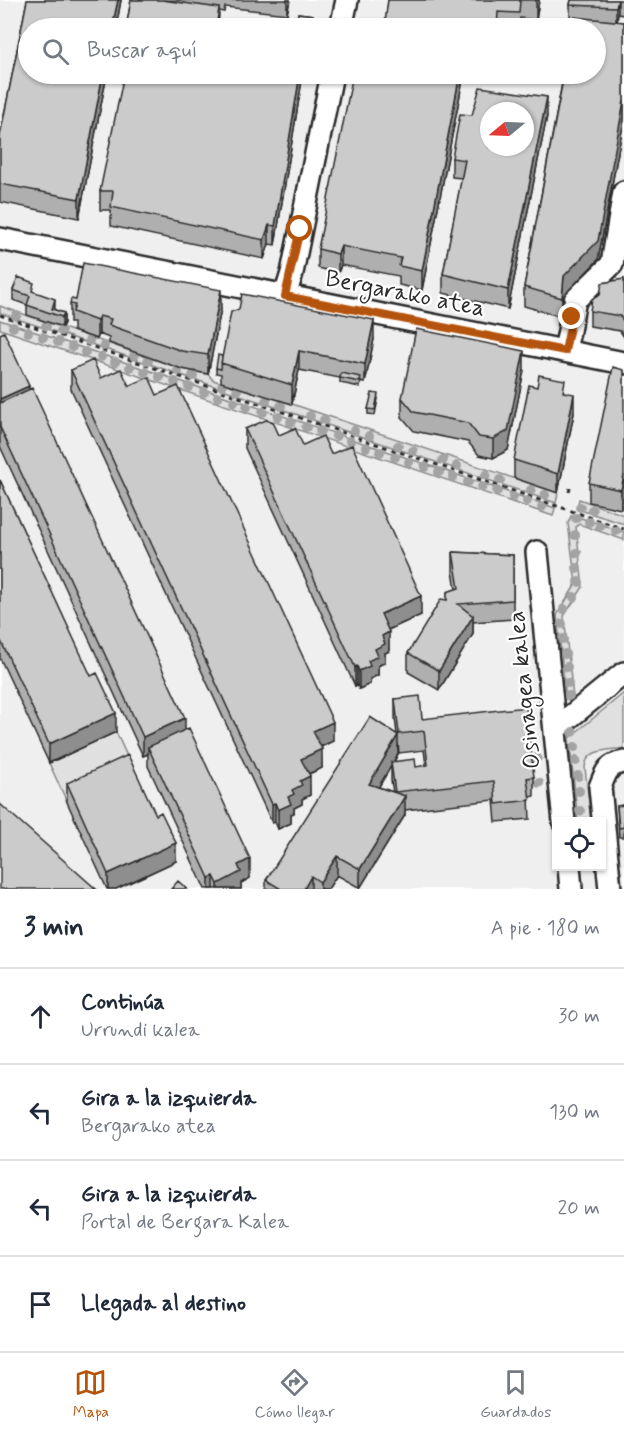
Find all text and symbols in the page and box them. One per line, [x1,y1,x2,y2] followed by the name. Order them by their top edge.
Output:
[18,18,606,84] search box
[39,35,72,68] icon: search
[87,37,198,65] text: Buscar aquí
[480,102,534,156] north arrow
[286,215,312,241] route start
[322,263,488,327] street label: Bergarako atea
[558,303,584,329] route end
[501,609,551,770] street label: Osinagea kalea
[552,817,606,871] map controls
[552,817,606,871] button: locate
[24,911,84,945] text: 3 min
[491,915,600,942] text: A pie · 180 m
[81,989,165,1017] text: Continúa
[24,1000,57,1033] icon: ahead
[558,1003,600,1030] text: 30 m
[81,1017,200,1044] text: Urrundi kalea
[81,1085,256,1113] text: Gira a la izquierda
[24,1096,57,1129] icon: left
[549,1099,600,1126] text: 130 m
[81,1113,216,1140] text: Bergarako atea
[81,1181,256,1209] text: Gira a la izquierda
[24,1192,57,1225] icon: left
[557,1195,600,1222] text: 20 m
[81,1209,289,1236] text: Portal de Bergara Kalea
[24,1288,57,1321] icon: arrive
[81,1290,246,1318] text: Llegada al destino
[73,1366,109,1423] tab: Mapa
[255,1366,335,1423] tab: Cómo llegar
[480,1366,551,1423] tab: Guardados

